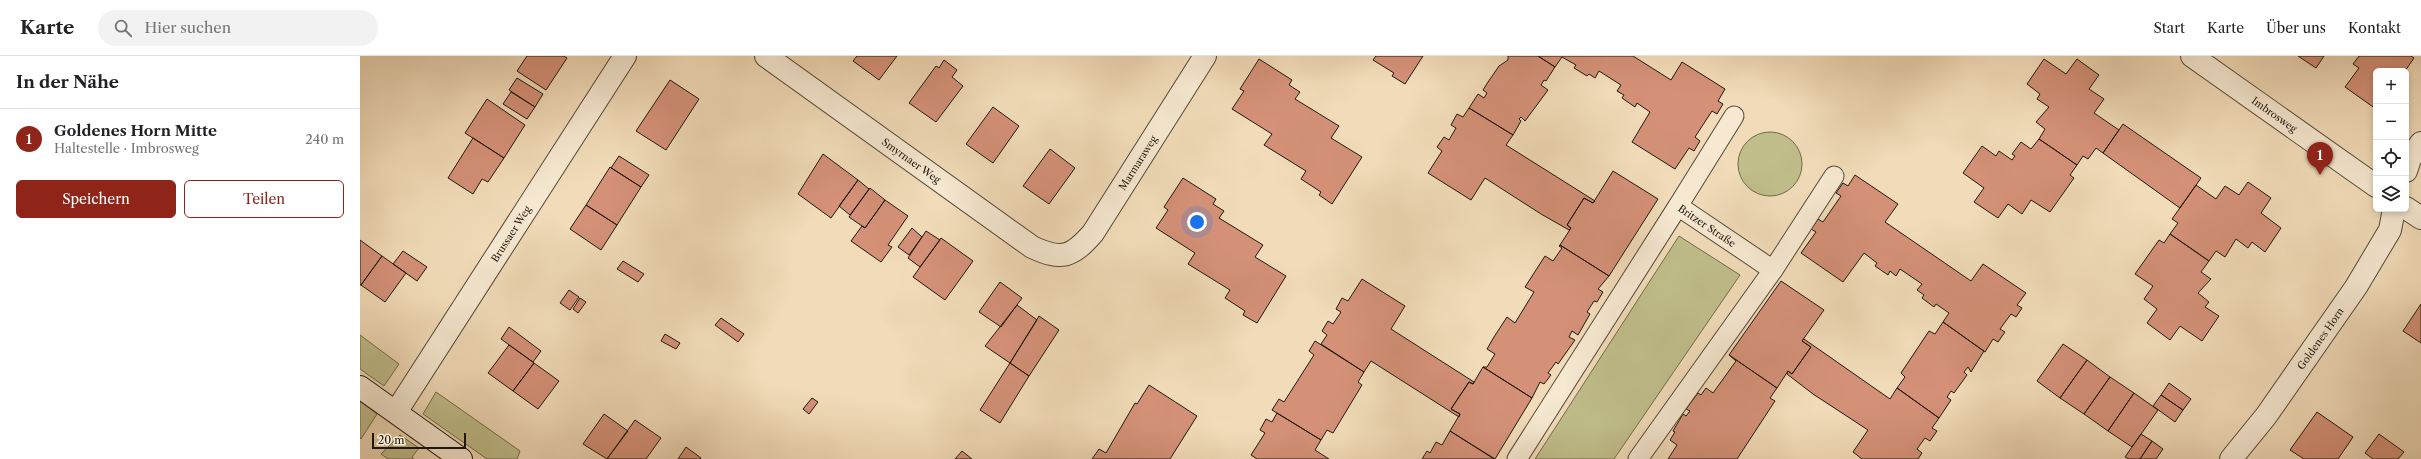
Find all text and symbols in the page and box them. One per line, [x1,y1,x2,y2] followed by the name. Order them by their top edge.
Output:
[98,10,378,46] search box
[20,16,74,39] text: Karte
[112,17,134,39] icon: search
[144,18,231,37] text: Hier suchen
[2153,19,2185,37] text: Start
[2207,19,2244,37] text: Karte
[2266,19,2326,37] text: Über uns
[2348,19,2401,37] text: Kontakt
[2373,68,2409,212] map controls
[2373,68,2409,104] button: +
[16,72,119,92] text: In der Nähe
[2249,94,2300,135] street label: Imbrosweg
[2373,104,2409,140] button: −
[54,121,217,140] text: Goldenes Horn Mitte
[26,131,32,147] text: 1
[305,131,344,147] text: 240 m
[1115,132,1160,192] street label: Marmaraweg
[879,135,944,186] street label: Smyrnaer Weg
[54,140,199,156] text: Haltestelle · Imbrosweg
[2373,140,2409,176] button: locate
[2307,142,2333,175] pin: 1
[2373,176,2409,212] button: layers
[16,180,176,218] button: Speichern
[184,180,344,218] button: Teilen
[1676,202,1739,250] street label: Britzer Straße
[488,203,534,264] street label: Brussaer Weg
[1187,212,1207,232] your location
[2294,304,2347,372] street label: Goldenes Horn
[372,431,466,450] scale bar
[378,433,404,447] text: 20 m

